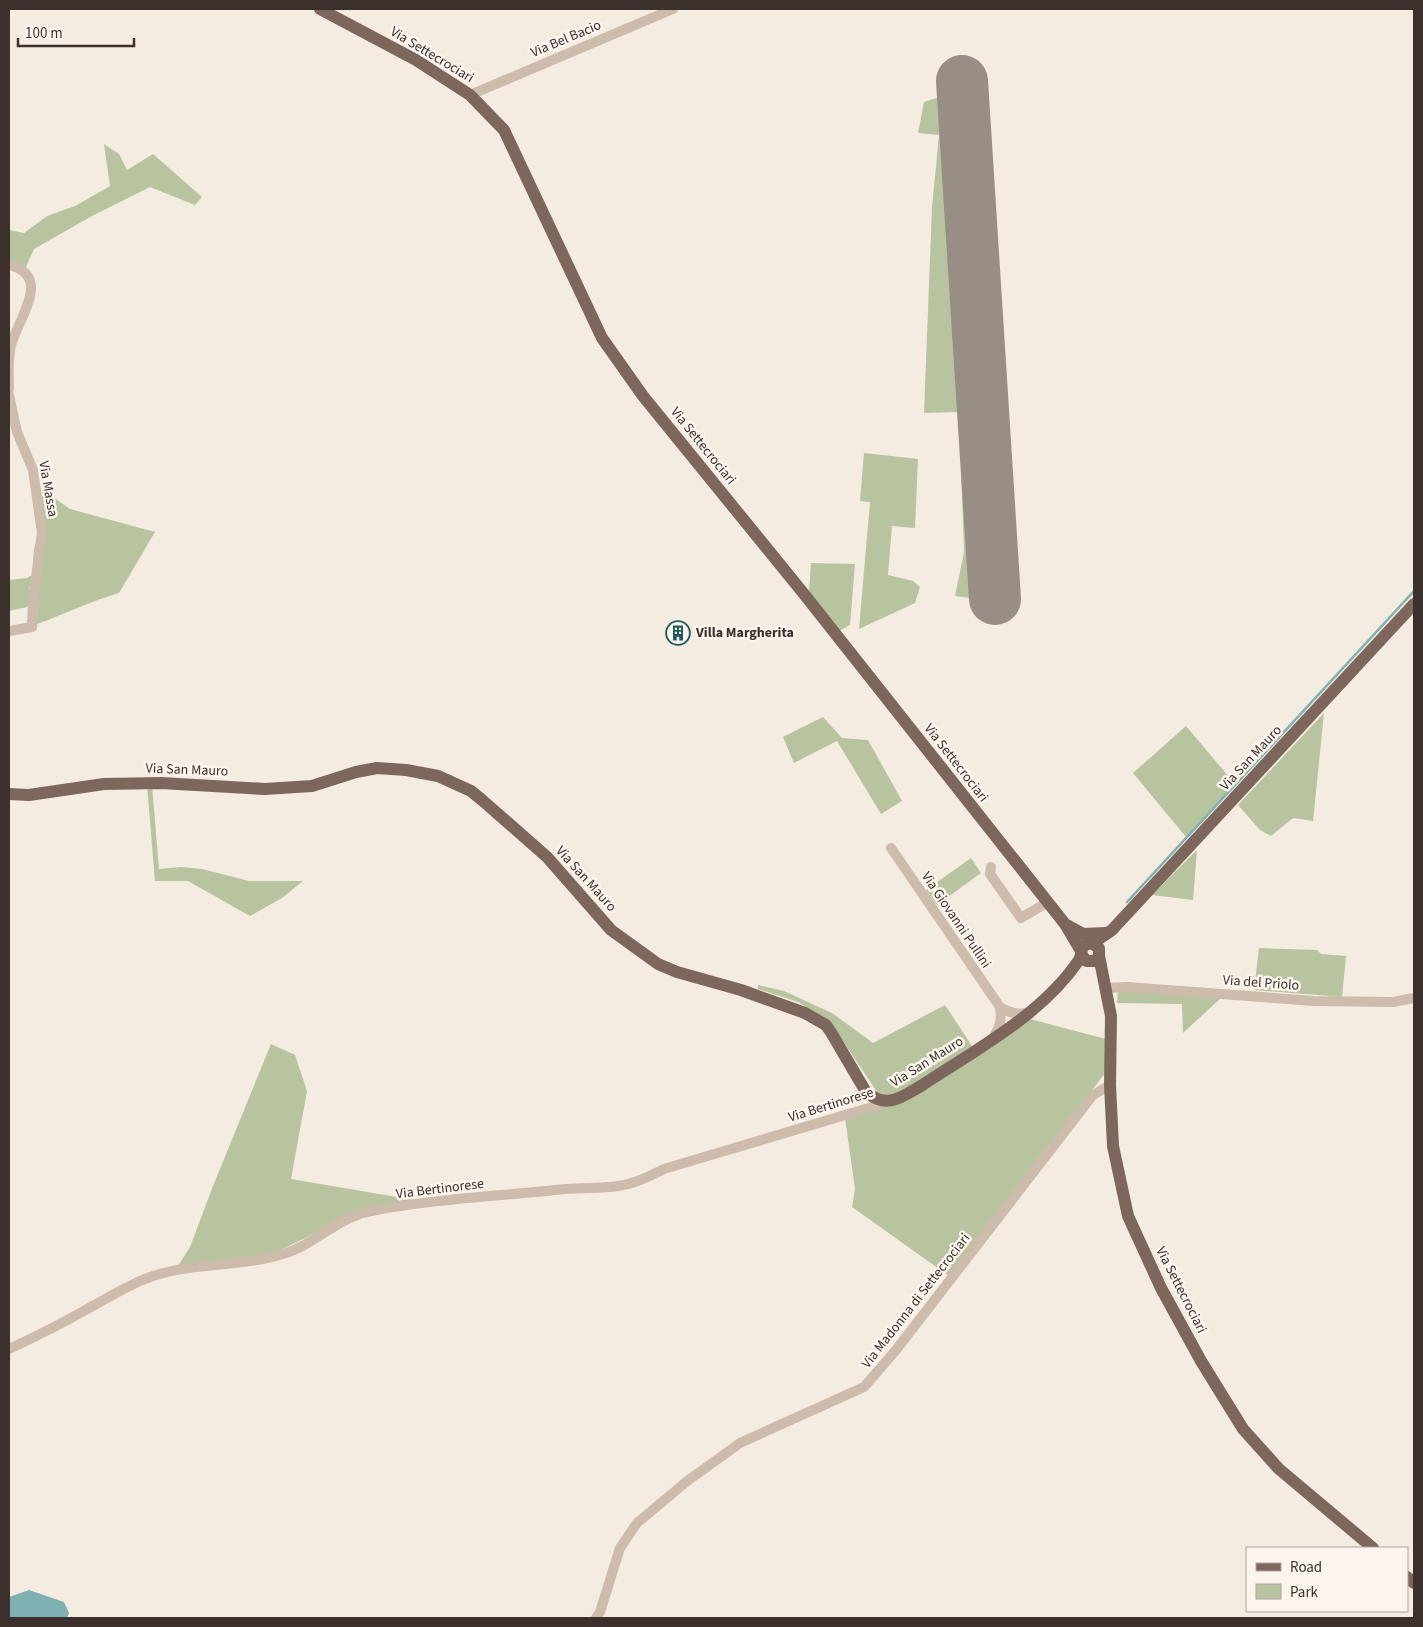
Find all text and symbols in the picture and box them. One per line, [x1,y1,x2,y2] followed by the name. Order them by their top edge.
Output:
[18,15,134,47] scale bar
[528,15,604,63] street label: Via Bel Bacio
[386,22,478,88] street label: Via Settecrociari
[25,23,63,44] text: 100 m
[665,403,741,489] street label: Via Settecrociari
[33,459,63,519] street label: Via Massa
[665,620,691,646] building icon: Villa Margherita
[695,623,794,643] place label: Villa Margherita
[919,720,993,806] street label: Via Settecrociari
[1216,721,1286,795] street label: Via San Mauro
[145,759,229,781] street label: Via San Mauro
[551,842,621,916] street label: Via San Mauro
[916,868,996,972] street label: Via Giovanni Pullini
[1222,970,1300,996] street label: Via del Priolo
[887,1032,967,1092] street label: Via San Mauro
[786,1082,876,1127] street label: Via Bertinorese
[395,1174,485,1204] street label: Via Bertinorese
[857,1229,975,1373] street label: Via Madonna di Settecrociari
[1151,1243,1211,1337] street label: Via Settecrociari
[1246,1547,1408,1612] legend
[1290,1557,1322,1578] text: Road
[1290,1582,1319,1603] text: Park

